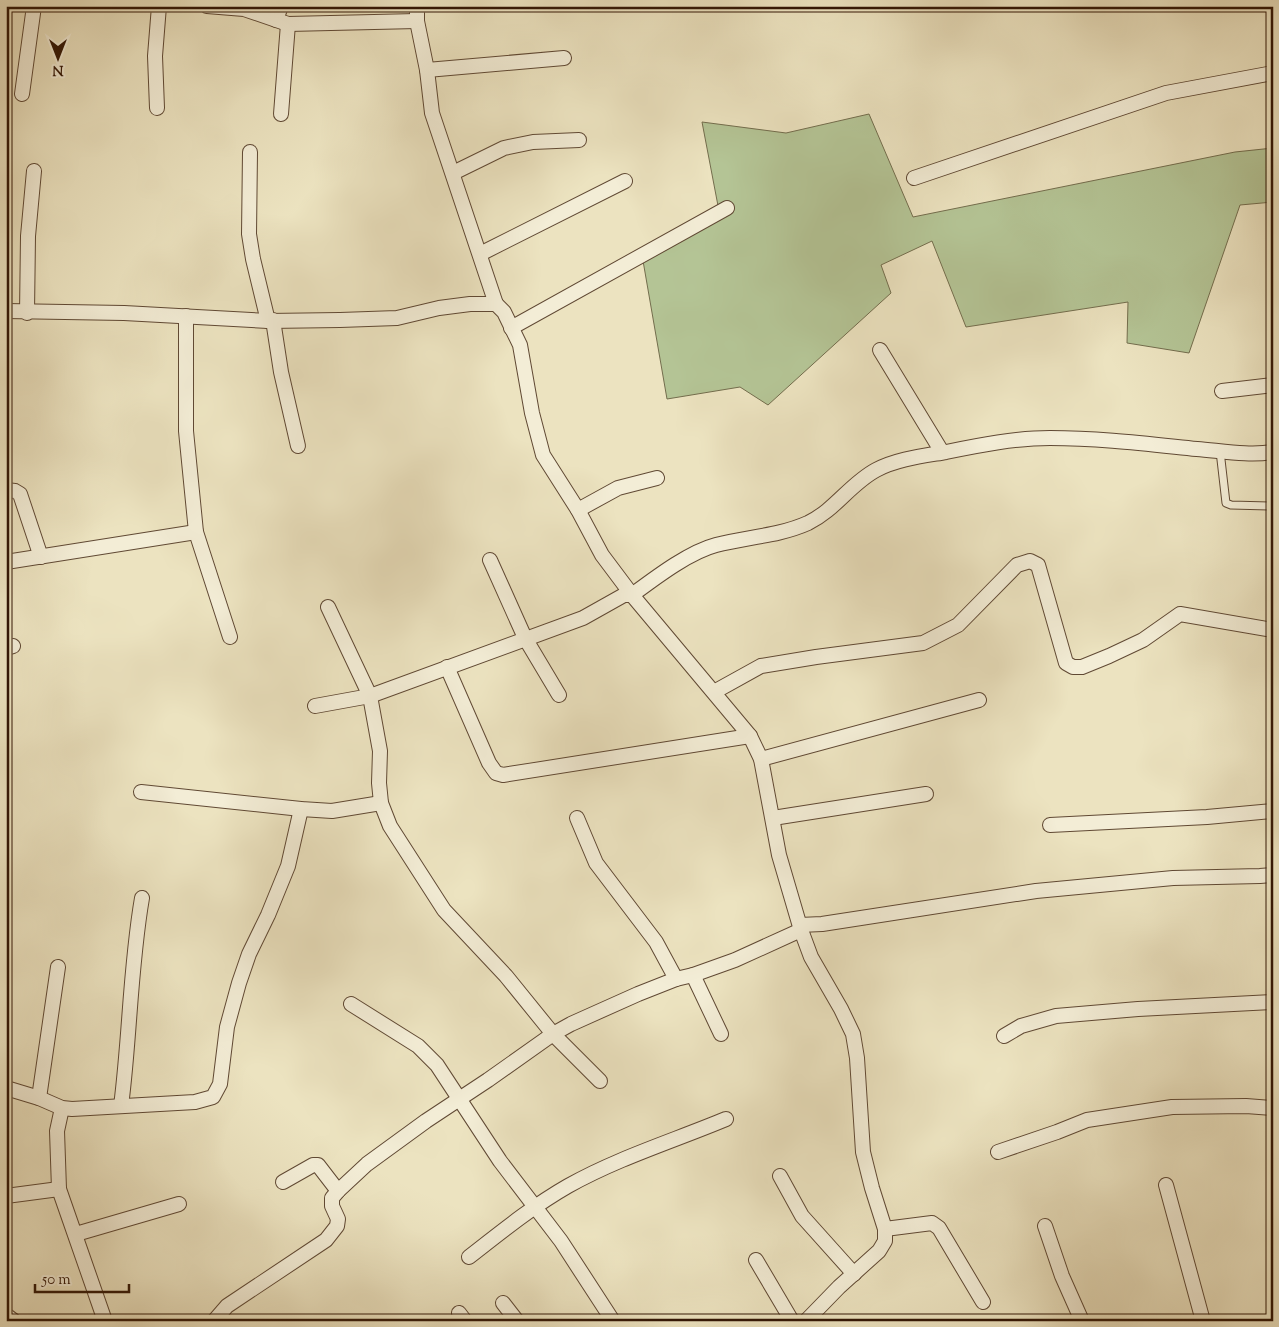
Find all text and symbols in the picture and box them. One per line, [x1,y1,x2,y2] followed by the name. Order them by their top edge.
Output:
[32,32,82,82] north arrow
[52,59,64,79] text: N
[35,1262,129,1294] scale bar
[41,1270,71,1291] text: 50 m

